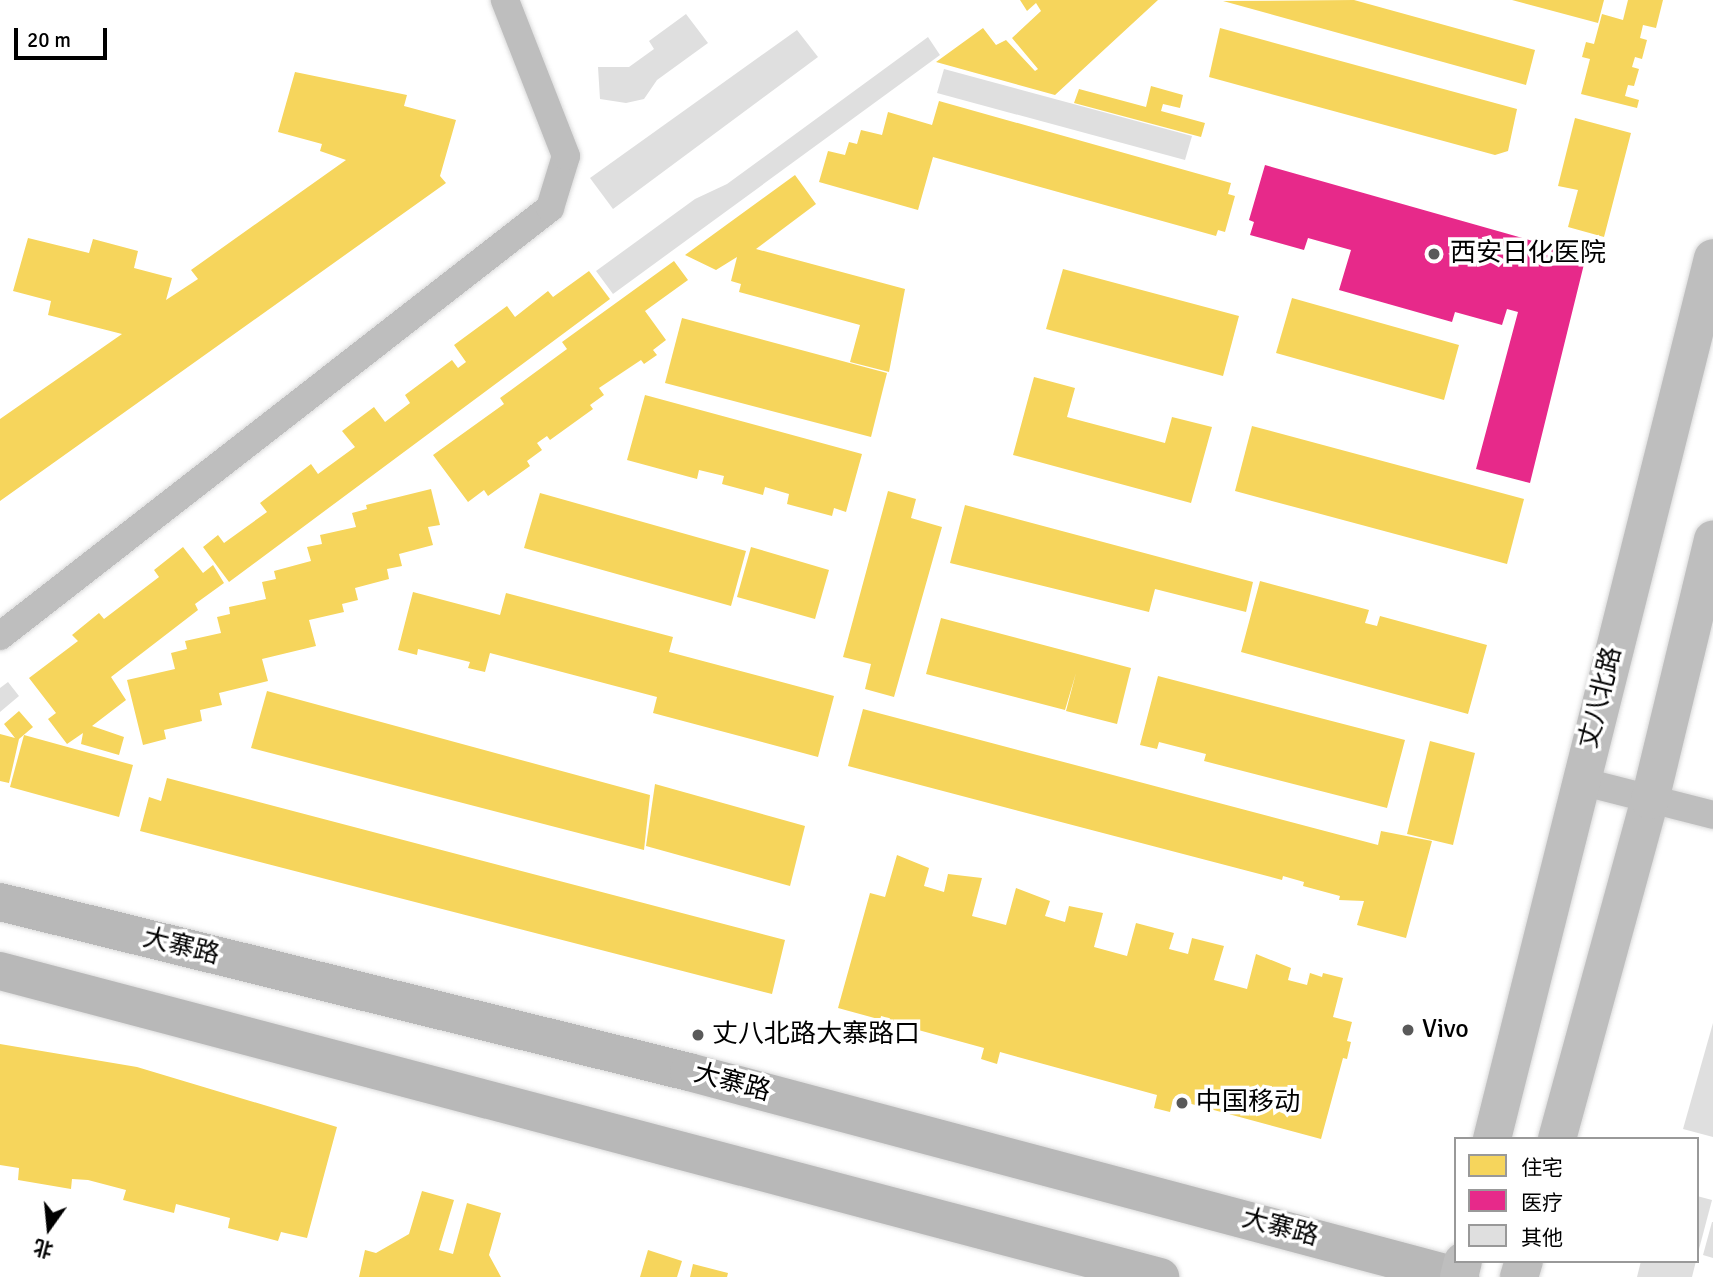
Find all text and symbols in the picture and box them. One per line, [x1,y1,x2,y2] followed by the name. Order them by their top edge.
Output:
[18,14,110,58] scale bar
[27,27,71,53] text: 20 m
[1450,238,1606,270] place label: 西安日化医院
[1424,244,1444,264] marker: 西安日化医院
[1573,644,1629,752] street label: 丈八北路
[139,922,223,972] street label: 大寨路
[1422,1014,1469,1046] place label: Vivo
[712,1019,920,1051] place label: 丈八北路大寨路口
[1400,1022,1416,1038] marker: Vivo
[690,1027,706,1043] marker: 丈八北路大寨路口
[690,1058,774,1108] street label: 大寨路
[1196,1087,1300,1119] place label: 中国移动
[1174,1095,1190,1111] marker: 中国移动
[1454,1137,1699,1263] legend
[1521,1155,1563,1181] text: 住宅
[1521,1190,1563,1216] text: 医疗
[14,1193,84,1263] north arrow
[1238,1203,1322,1253] street label: 大寨路
[1521,1225,1563,1251] text: 其他
[31,1234,56,1262] text: 北

